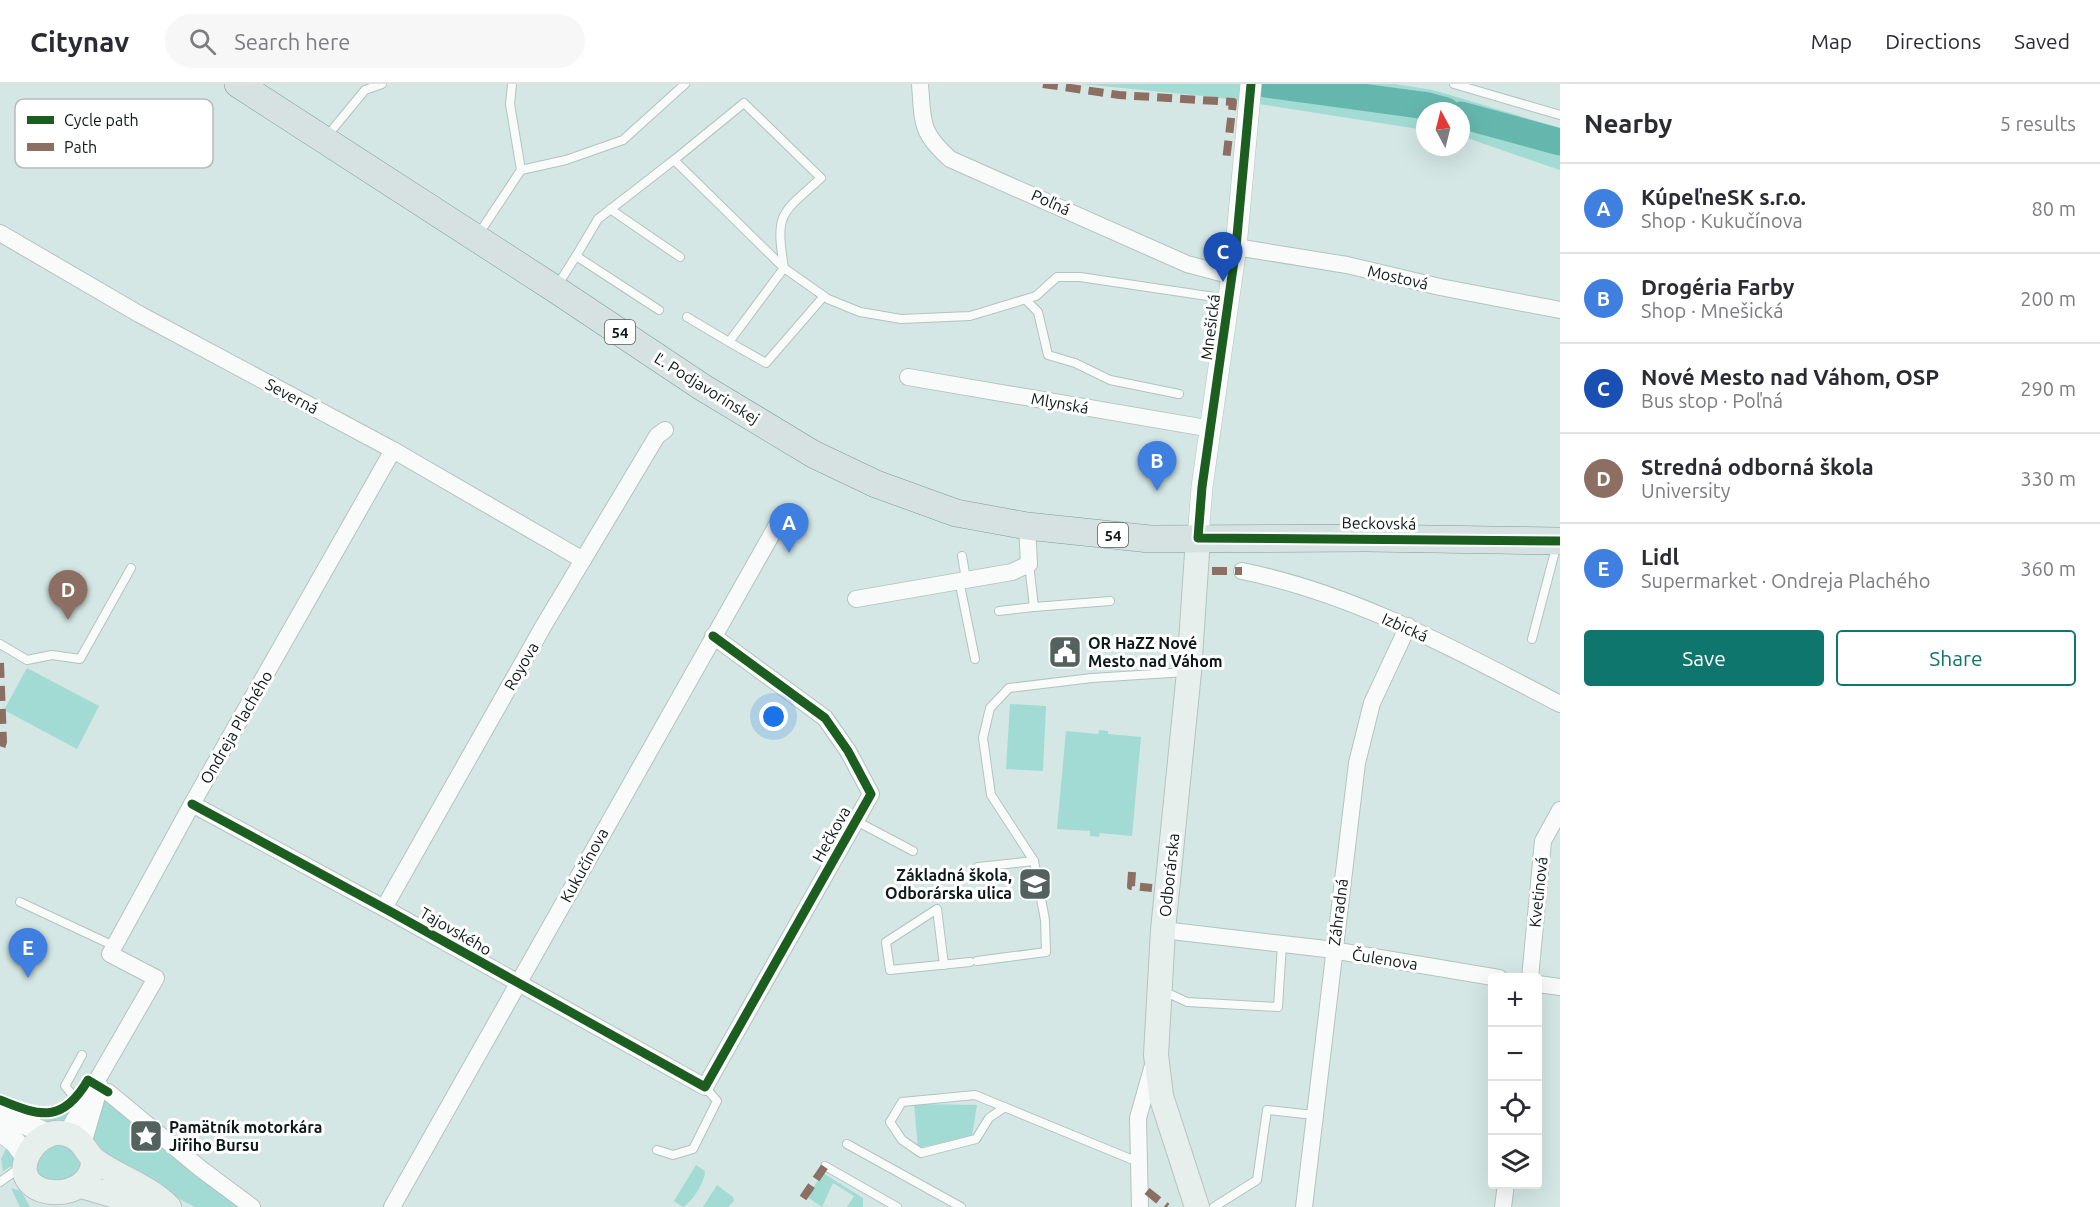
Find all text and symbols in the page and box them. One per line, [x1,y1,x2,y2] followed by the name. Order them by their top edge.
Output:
[165,14,585,68] search box
[186,25,219,58] icon: search
[30,26,129,57] text: Citynav
[234,29,350,54] text: Search here
[1811,29,1852,53] text: Map
[1885,29,1981,53] text: Directions
[2014,29,2070,53] text: Saved
[15,99,213,168] legend
[1416,102,1470,156] north arrow
[1584,109,1672,138] text: Nearby
[64,111,139,129] text: Cycle path
[2000,112,2076,135] text: 5 results
[64,138,97,156] text: Path
[1641,184,1806,209] text: KúpeľneSK s.r.o.
[1029,186,1073,218] street label: Poľná
[1596,197,1611,220] text: A
[2032,197,2076,220] text: 80 m
[1641,209,1803,232] text: Shop · Kukučínova
[1204,232,1242,282] pin: C
[1366,261,1430,293] street label: Mostová
[1641,274,1794,299] text: Drogéria Farby
[1597,287,1610,310] text: B
[2020,287,2076,310] text: 200 m
[1197,293,1223,361] street label: Mnešická
[1641,299,1783,322] text: Shop · Mnešická
[605,320,635,344] road number: 54
[651,349,763,427] street label: Ľ. Podjavorinskej
[1641,364,1939,389] text: Nové Mesto nad Váhom, OSP
[263,375,321,417] street label: Severná
[1597,377,1610,400] text: C
[2020,377,2076,400] text: 290 m
[1030,389,1090,417] street label: Mlynská
[1641,389,1783,412] text: Bus stop · Poľná
[1138,442,1176,491] pin: B
[1641,454,1874,479] text: Stredná odborná škola
[1596,467,1611,490] text: D
[2020,467,2076,490] text: 330 m
[1641,479,1730,502] text: University
[770,504,808,553] pin: A
[1342,513,1416,533] street label: Beckovská
[1098,523,1128,547] road number: 54
[1641,544,1679,569] text: Lidl
[1598,557,1609,580] text: E
[2020,557,2076,580] text: 360 m
[1641,569,1930,592] text: Supermarket · Ondreja Plachého
[48,570,88,620] pin: D
[1379,609,1431,645] street label: Izbická
[1584,630,1824,686] button: Save
[1836,630,2076,686] button: Share
[1047,634,1083,670] public building icon: OR HaZZ Nové Mesto nad Váhom
[1088,634,1223,670] place label: OR HaZZ Nové Mesto nad Váhom
[500,639,542,693] street label: Royova
[196,667,276,787] street label: Ondreja Plachého
[759,702,788,731] your location
[808,803,854,865] street label: Hečkova
[556,825,612,905] street label: Kukučínova
[1156,832,1182,918] street label: Odborárska
[1525,856,1551,928] street label: Kvetinová
[885,866,1012,902] place label: Základná škola, Odborárska ulica
[1017,866,1053,902] school or university icon: Základná škola, Odborárska ulica
[1325,877,1351,947] street label: Záhradná
[417,903,495,959] street label: Tajovského
[9,928,48,978] pin: E
[1351,944,1419,973] street label: Čulenova
[1488,973,1542,1189] map controls
[1488,973,1542,1027] button: +
[1488,1027,1542,1081] button: −
[1488,1081,1542,1135] button: locate
[128,1118,164,1154] place icon: Pamätník motorkára Jiřiho Bursu
[169,1118,322,1154] place label: Pamätník motorkára Jiřiho Bursu
[1488,1135,1542,1189] button: layers

